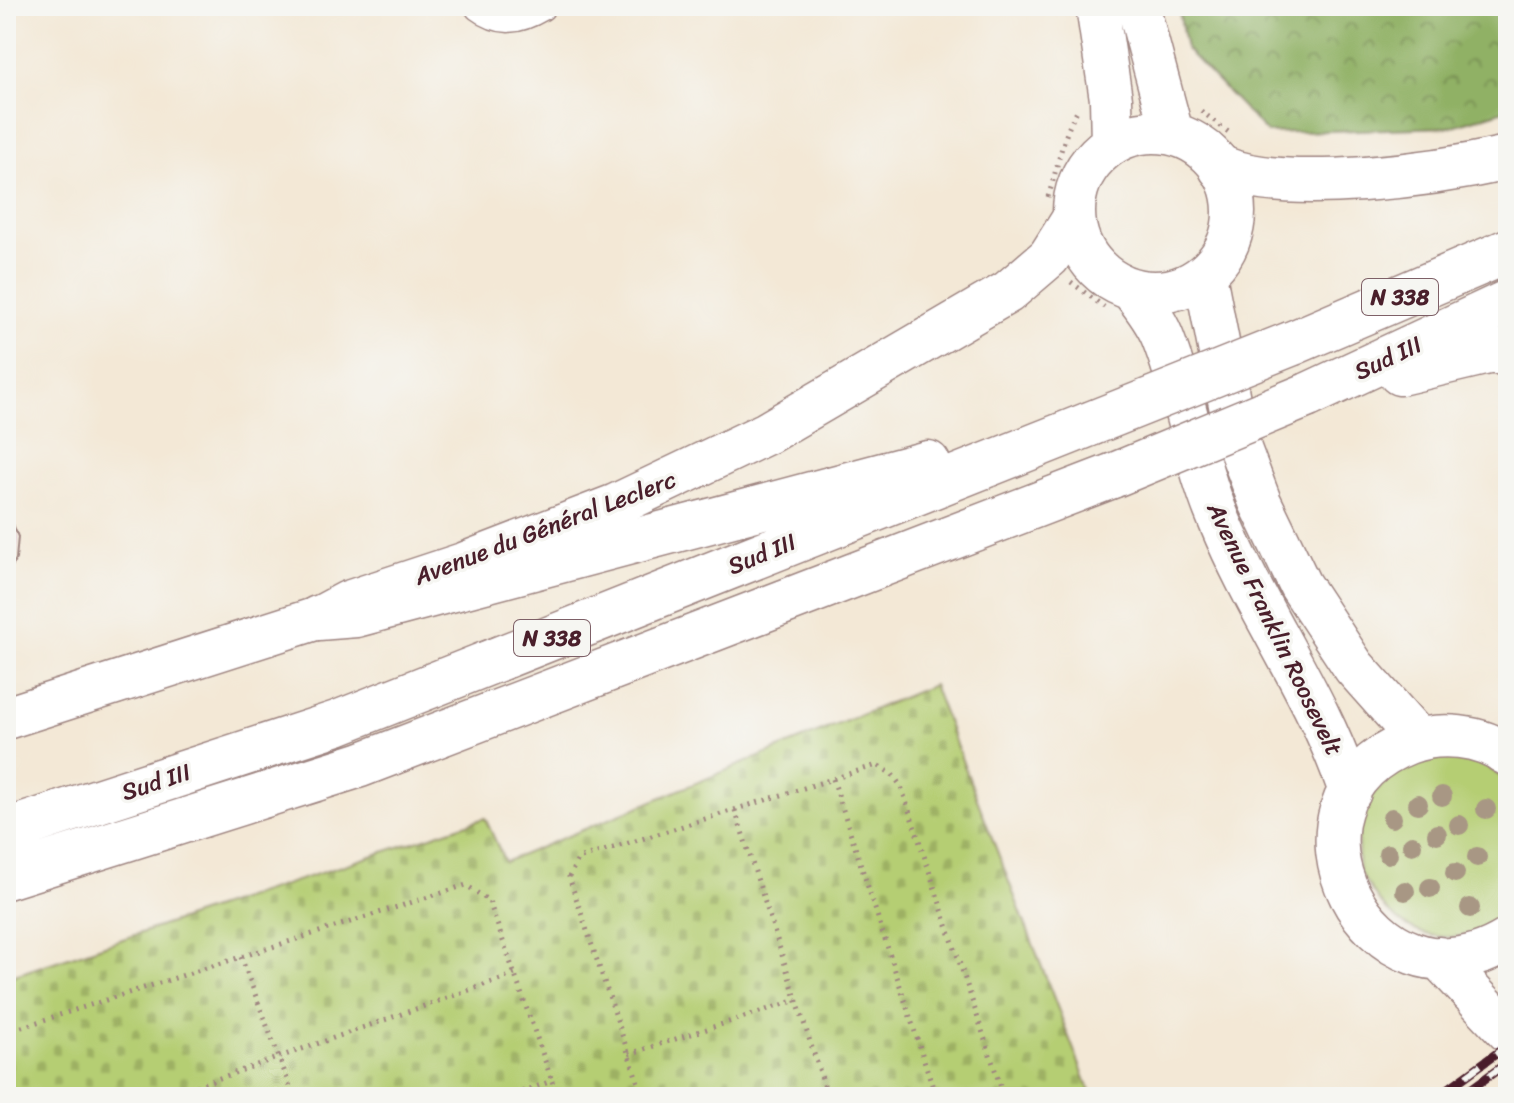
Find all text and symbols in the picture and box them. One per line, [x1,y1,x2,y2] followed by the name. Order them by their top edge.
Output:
[1362,279,1438,315] road number: N 338
[1347,324,1429,392] street label: Sud III
[407,459,682,598] street label: Avenue du Général Leclerc
[1195,494,1355,763] street label: Avenue Franklin Roosevelt
[721,521,803,587] street label: Sud III
[514,620,590,656] road number: N 338
[116,751,196,813] street label: Sud III

